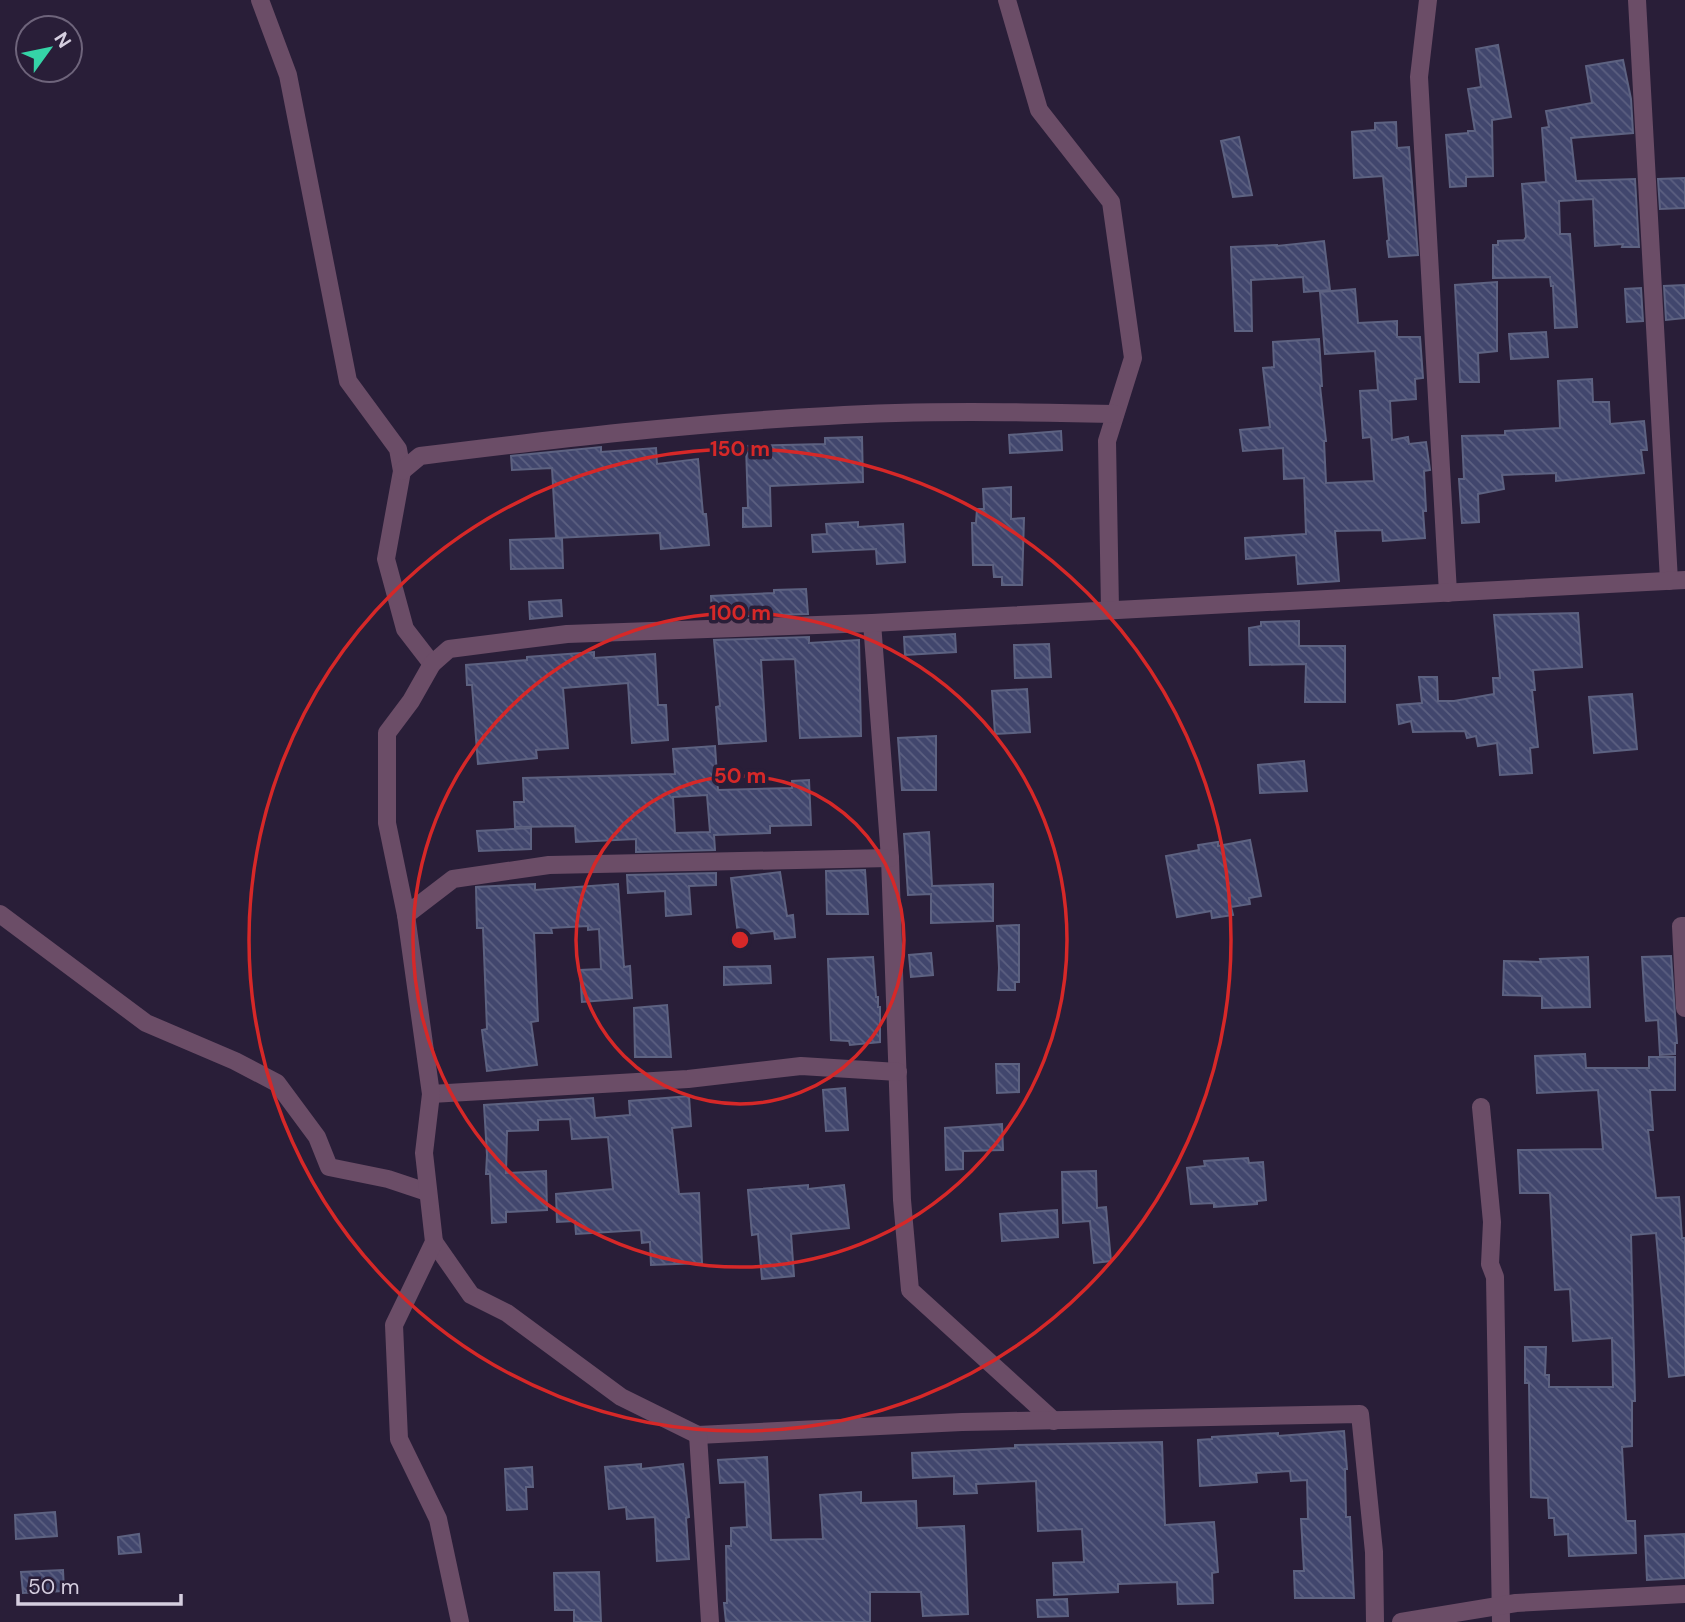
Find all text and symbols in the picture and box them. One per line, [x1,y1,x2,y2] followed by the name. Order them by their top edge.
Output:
[14,14,84,84] north arrow
[49,27,77,53] text: N
[710,435,770,463] text: 150 m
[709,599,771,627] text: 100 m
[714,762,766,790] text: 50 m
[728,928,752,952] centre of rings
[18,1562,180,1606] scale bar
[28,1573,79,1601] text: 50 m

